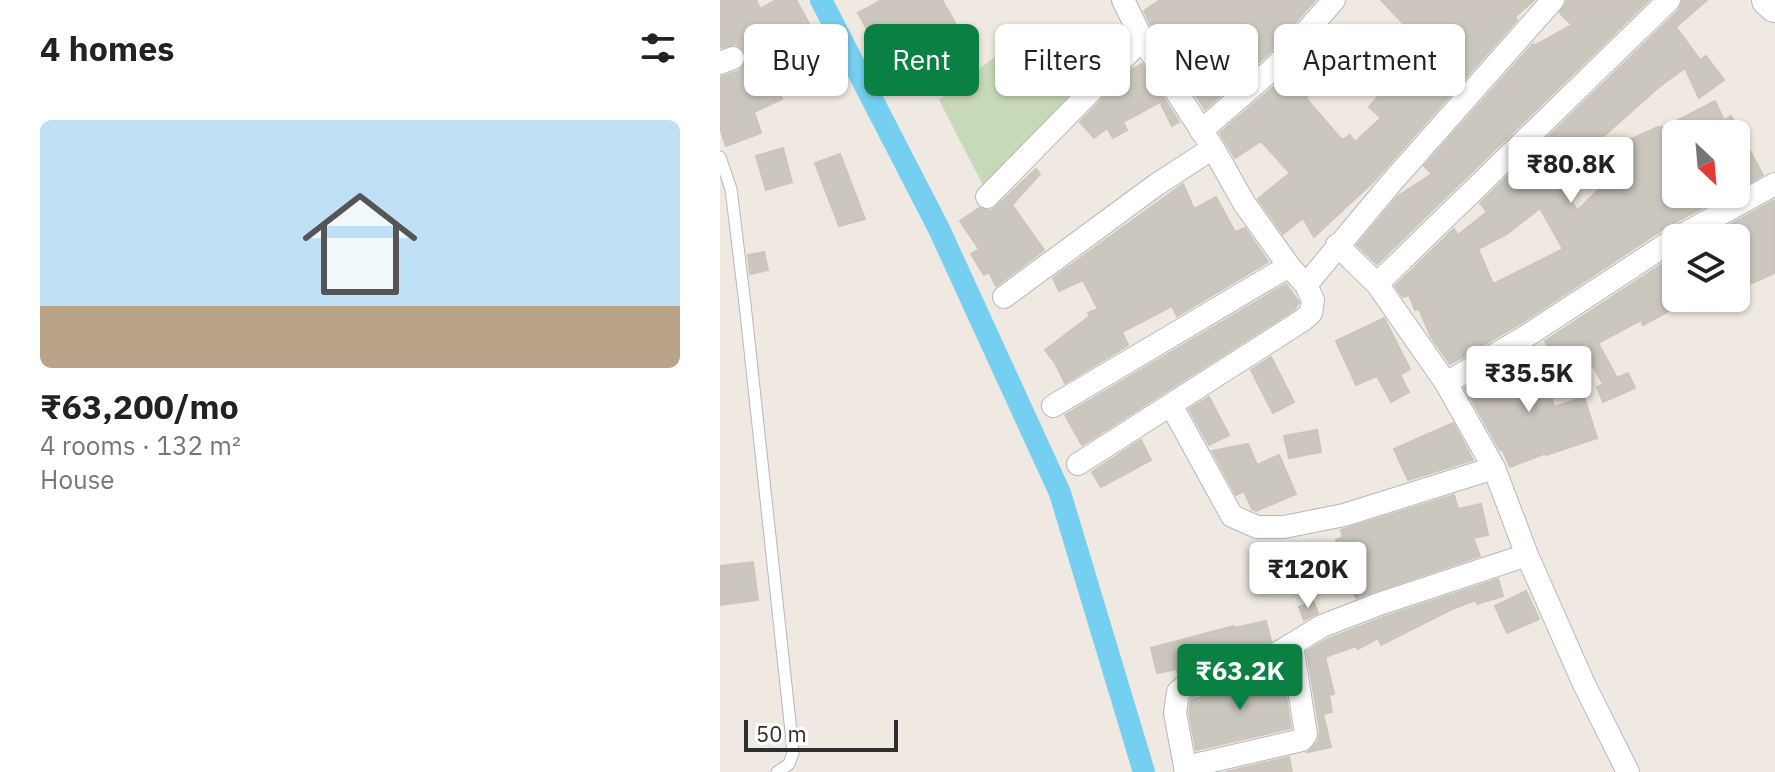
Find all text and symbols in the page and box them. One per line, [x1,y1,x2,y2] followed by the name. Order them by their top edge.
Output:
[744,24,848,96] chip: Buy
[864,24,979,96] chip: Rent
[995,24,1130,96] chip: Filters
[1146,24,1258,96] chip: New
[1274,24,1465,96] chip: Apartment
[40,26,175,70] text: 4 homes
[636,26,680,70] icon: filters
[1662,120,1750,208] north arrow
[1662,120,1750,312] map controls
[1506,137,1636,205] pin: ₹80.8K
[1526,146,1616,180] text: ₹80.8K
[288,172,432,316] icon: home
[1662,224,1750,312] button: layers
[1464,346,1594,414] pin: ₹35.5K
[1484,355,1574,389] text: ₹35.5K
[40,384,239,428] text: ₹63,200/mo
[40,428,241,462] text: 4 rooms · 132 m²
[40,462,115,496] text: House
[1252,542,1364,610] pin: ₹120K
[1267,551,1349,585] text: ₹120K
[1175,644,1305,712] pin: ₹63.2K
[1195,653,1285,687] text: ₹63.2K
[744,716,898,752] scale bar
[756,719,807,748] text: 50 m

